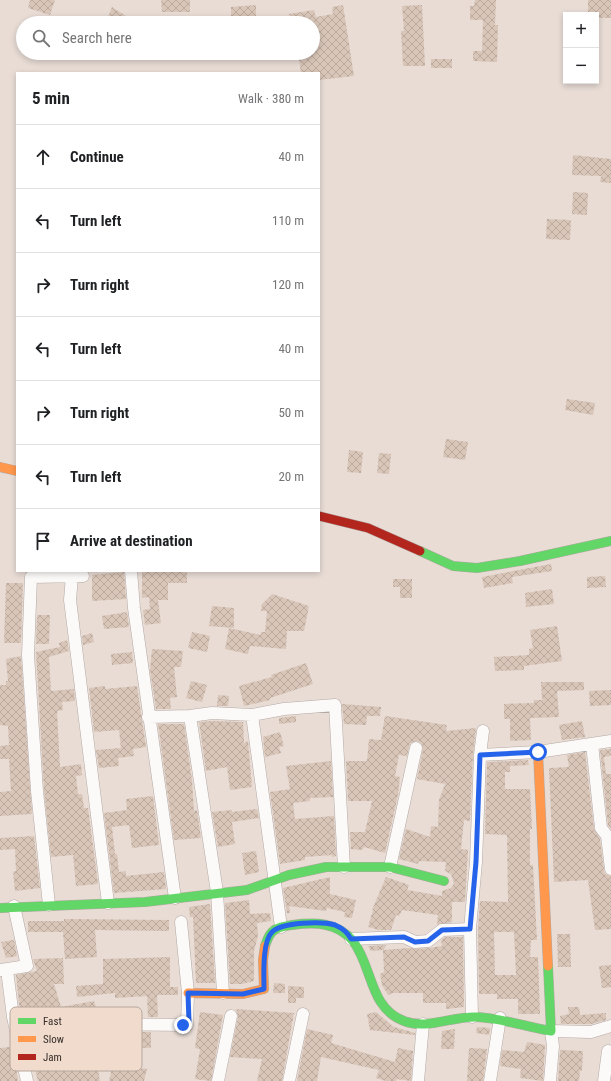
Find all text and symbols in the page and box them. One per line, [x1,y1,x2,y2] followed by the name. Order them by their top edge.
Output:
[563,12,599,84] map controls
[563,12,599,48] button: +
[16,16,320,60] search box
[30,27,52,49] icon: search
[62,29,132,47] text: Search here
[563,48,599,84] button: −
[32,88,70,108] text: 5 min
[238,91,304,106] text: Walk · 380 m
[32,146,54,168] icon: ahead
[70,148,124,166] text: Continue
[278,149,304,164] text: 40 m
[32,210,54,232] icon: left
[70,212,121,230] text: Turn left
[272,213,304,228] text: 110 m
[32,274,54,296] icon: right
[70,276,129,294] text: Turn right
[272,277,304,292] text: 120 m
[32,338,54,360] icon: left
[70,340,121,358] text: Turn left
[278,341,304,356] text: 40 m
[32,402,54,424] icon: right
[70,404,129,422] text: Turn right
[278,405,304,420] text: 50 m
[32,466,54,488] icon: left
[70,468,121,486] text: Turn left
[278,469,304,484] text: 20 m
[32,530,54,552] icon: arrive
[70,532,193,550] text: Arrive at destination
[529,743,547,761] route start
[10,1007,142,1071] legend
[43,1015,62,1028] text: Fast
[174,1016,192,1034] route end
[43,1033,64,1046] text: Slow
[43,1051,62,1064] text: Jam

